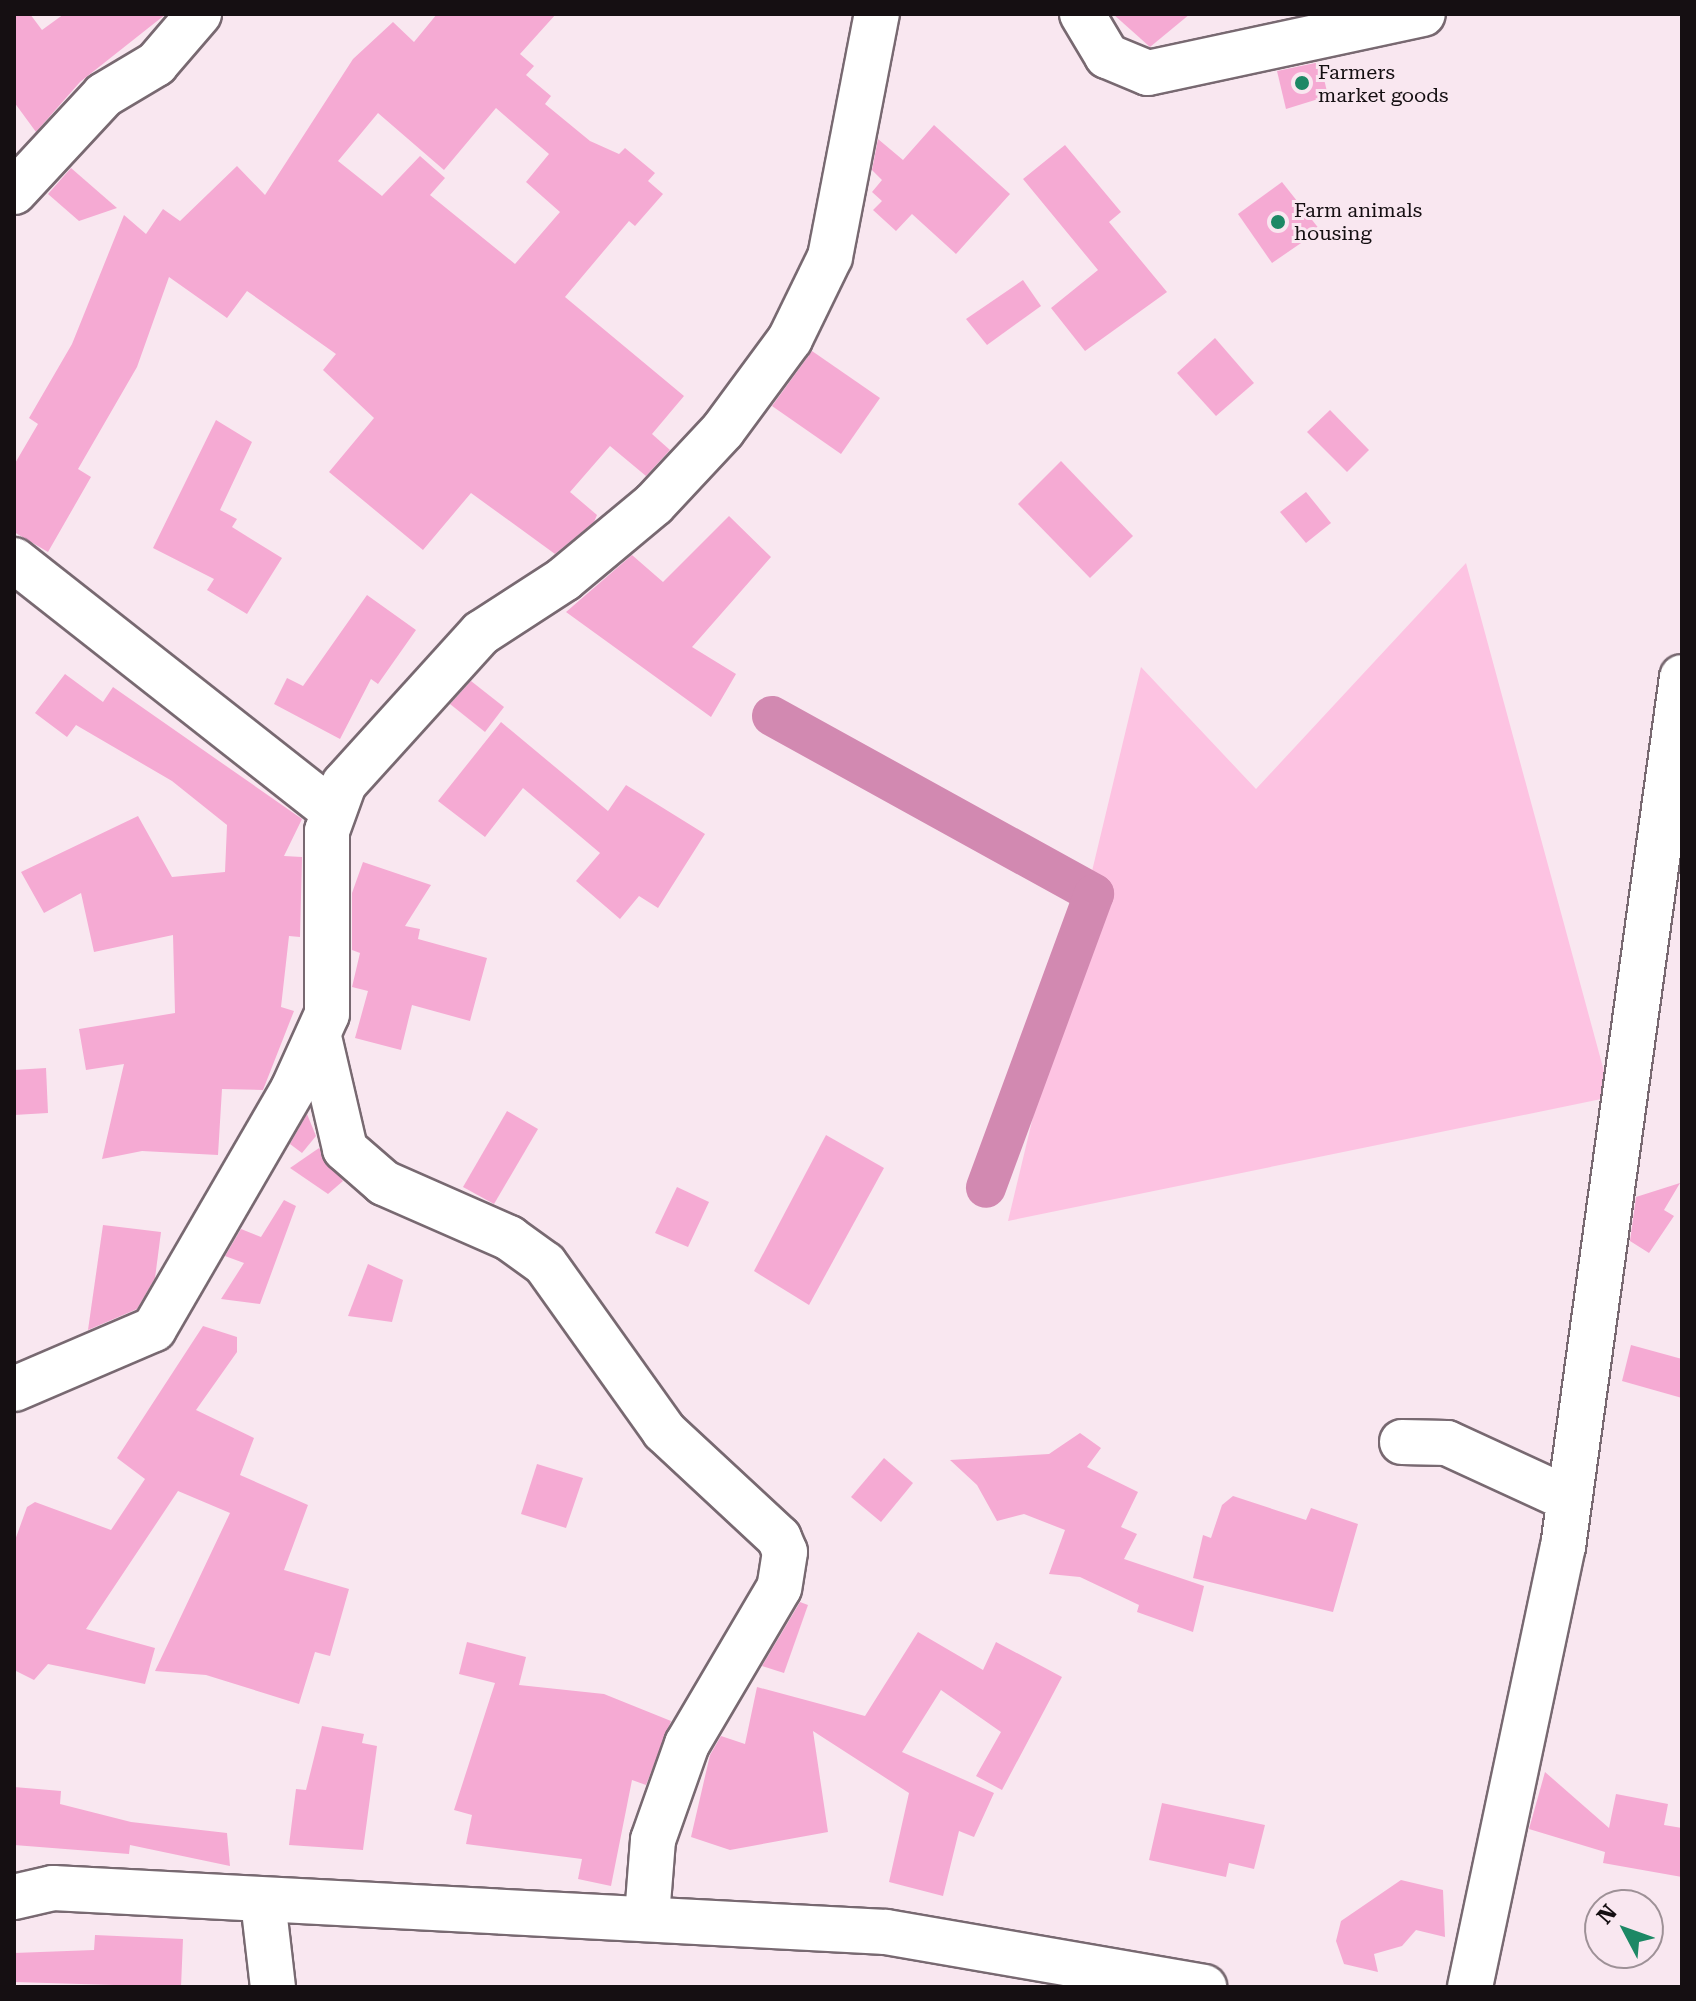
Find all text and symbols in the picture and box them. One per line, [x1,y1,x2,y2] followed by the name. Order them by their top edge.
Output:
[1318,60,1449,107] place label: Farmers market goods
[1293,74,1311,92] marker: Farmers market goods
[1294,198,1422,245] place label: Farm animals housing
[1269,213,1287,231] marker: Farm animals housing
[1584,1889,1664,1969] north arrow
[1592,1900,1622,1929] text: N

